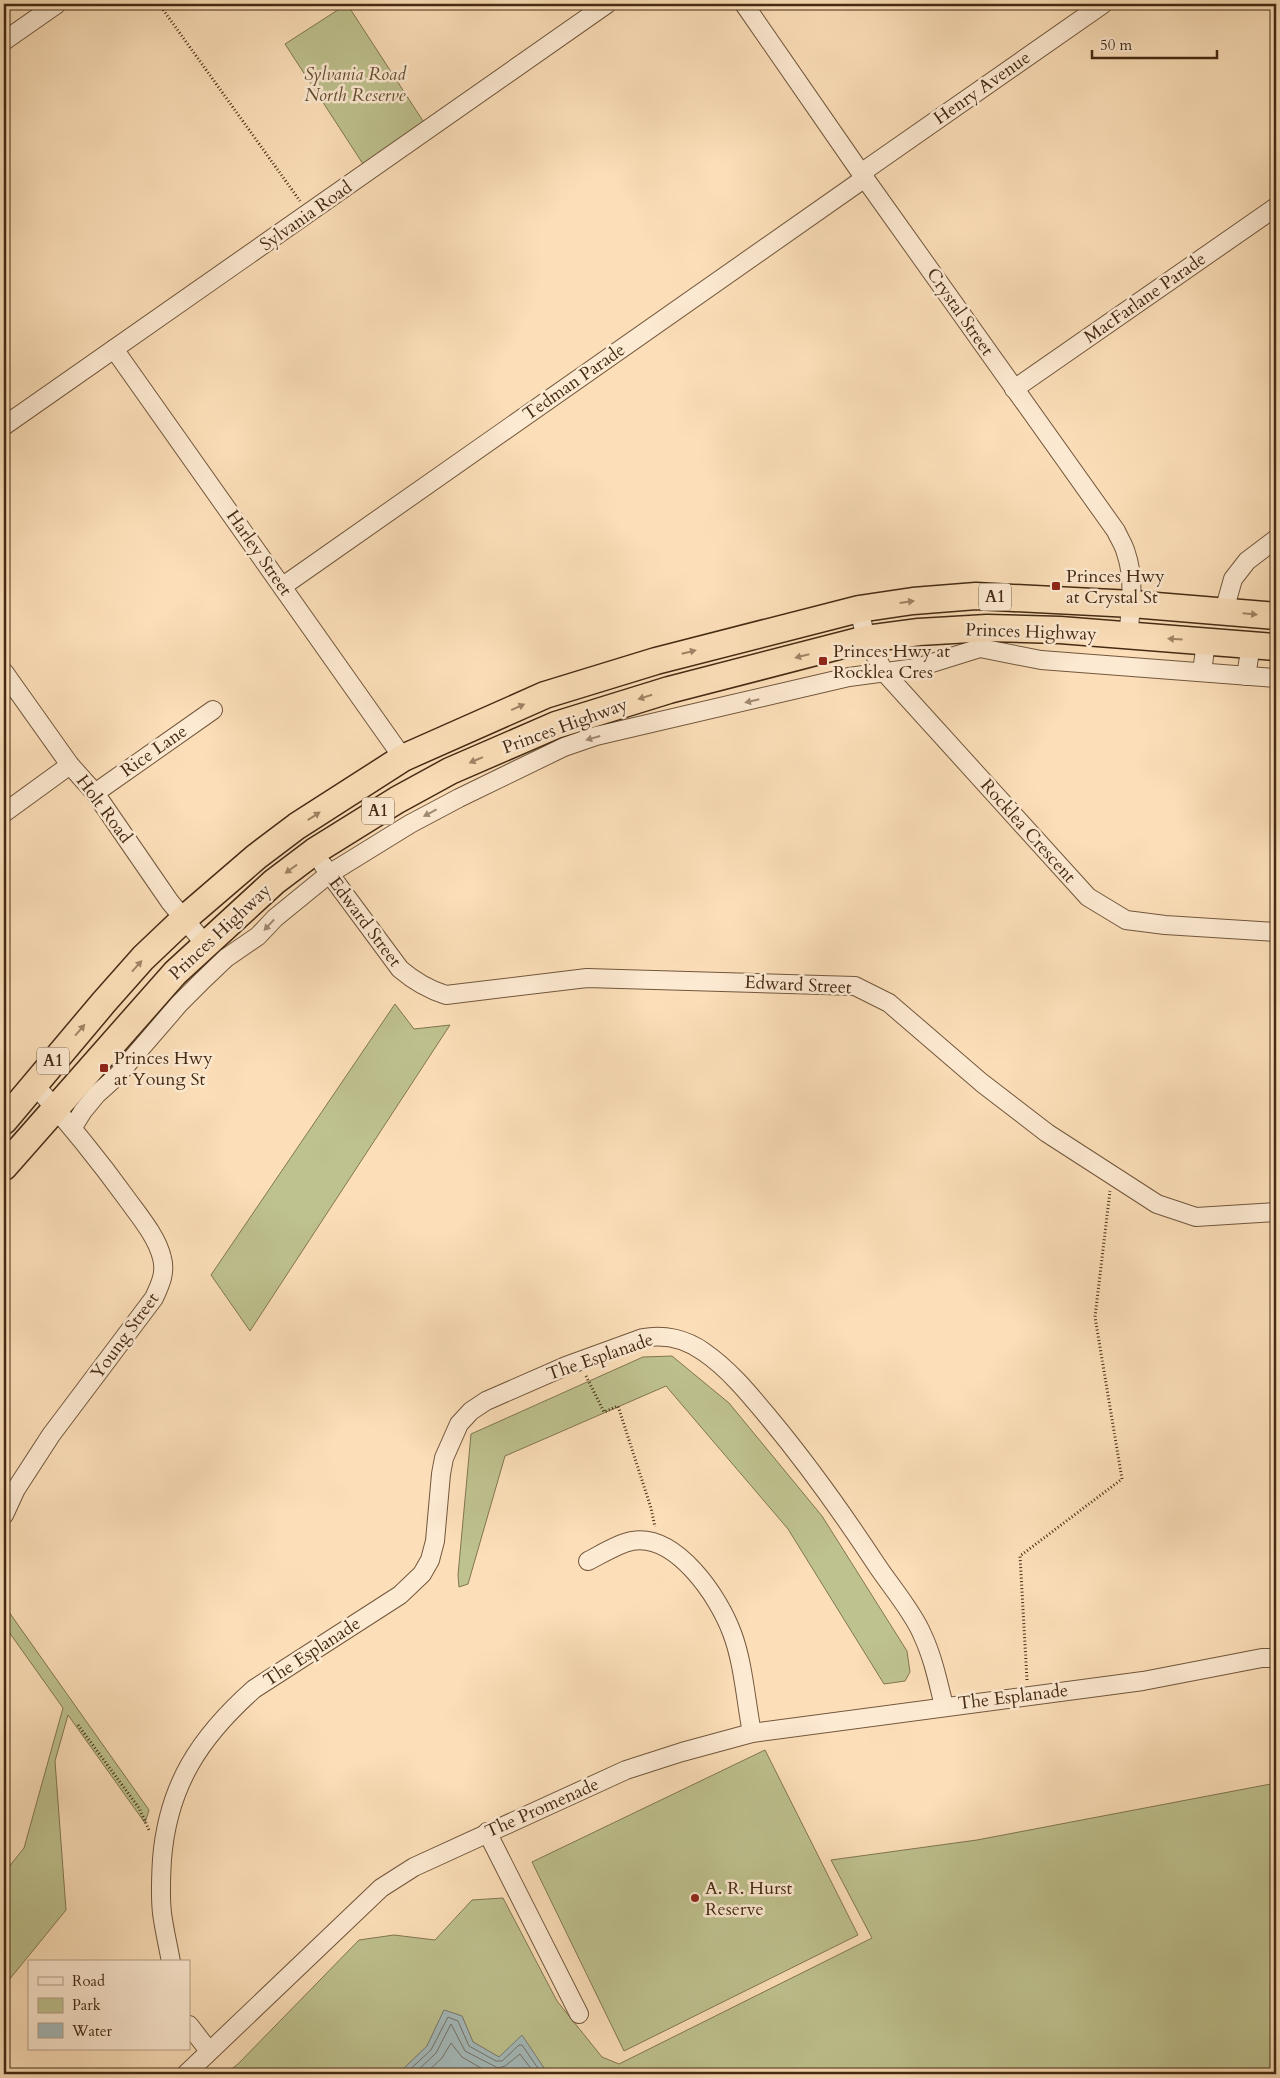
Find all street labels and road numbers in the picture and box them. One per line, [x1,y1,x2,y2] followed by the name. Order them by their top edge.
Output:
[929,45,1035,131] street label: Henry Avenue
[255,175,358,257] street label: Sylvania Road
[1079,247,1211,349] street label: MacFarlane Parade
[920,263,1000,361] street label: Crystal Street
[518,337,630,427] street label: Tedman Parade
[220,505,298,601] street label: Harley Street
[979,584,1011,610] road number: A1
[965,617,1098,647] street label: Princes Highway
[499,692,632,760] street label: Princes Highway
[116,719,192,783] street label: Rice Lane
[70,770,138,849] street label: Holt Road
[974,774,1082,889] street label: Rocklea Crescent
[362,798,394,824] road number: A1
[323,872,407,973] street label: Edward Street
[163,878,277,986] street label: Princes Highway
[744,970,852,1000] street label: Edward Street
[37,1048,69,1074] road number: A1
[85,1287,165,1384] street label: Young Street
[543,1327,657,1387] street label: The Esplanade
[259,1611,365,1693] street label: The Esplanade
[956,1678,1070,1716] street label: The Esplanade
[481,1772,603,1844] street label: The Promenade

